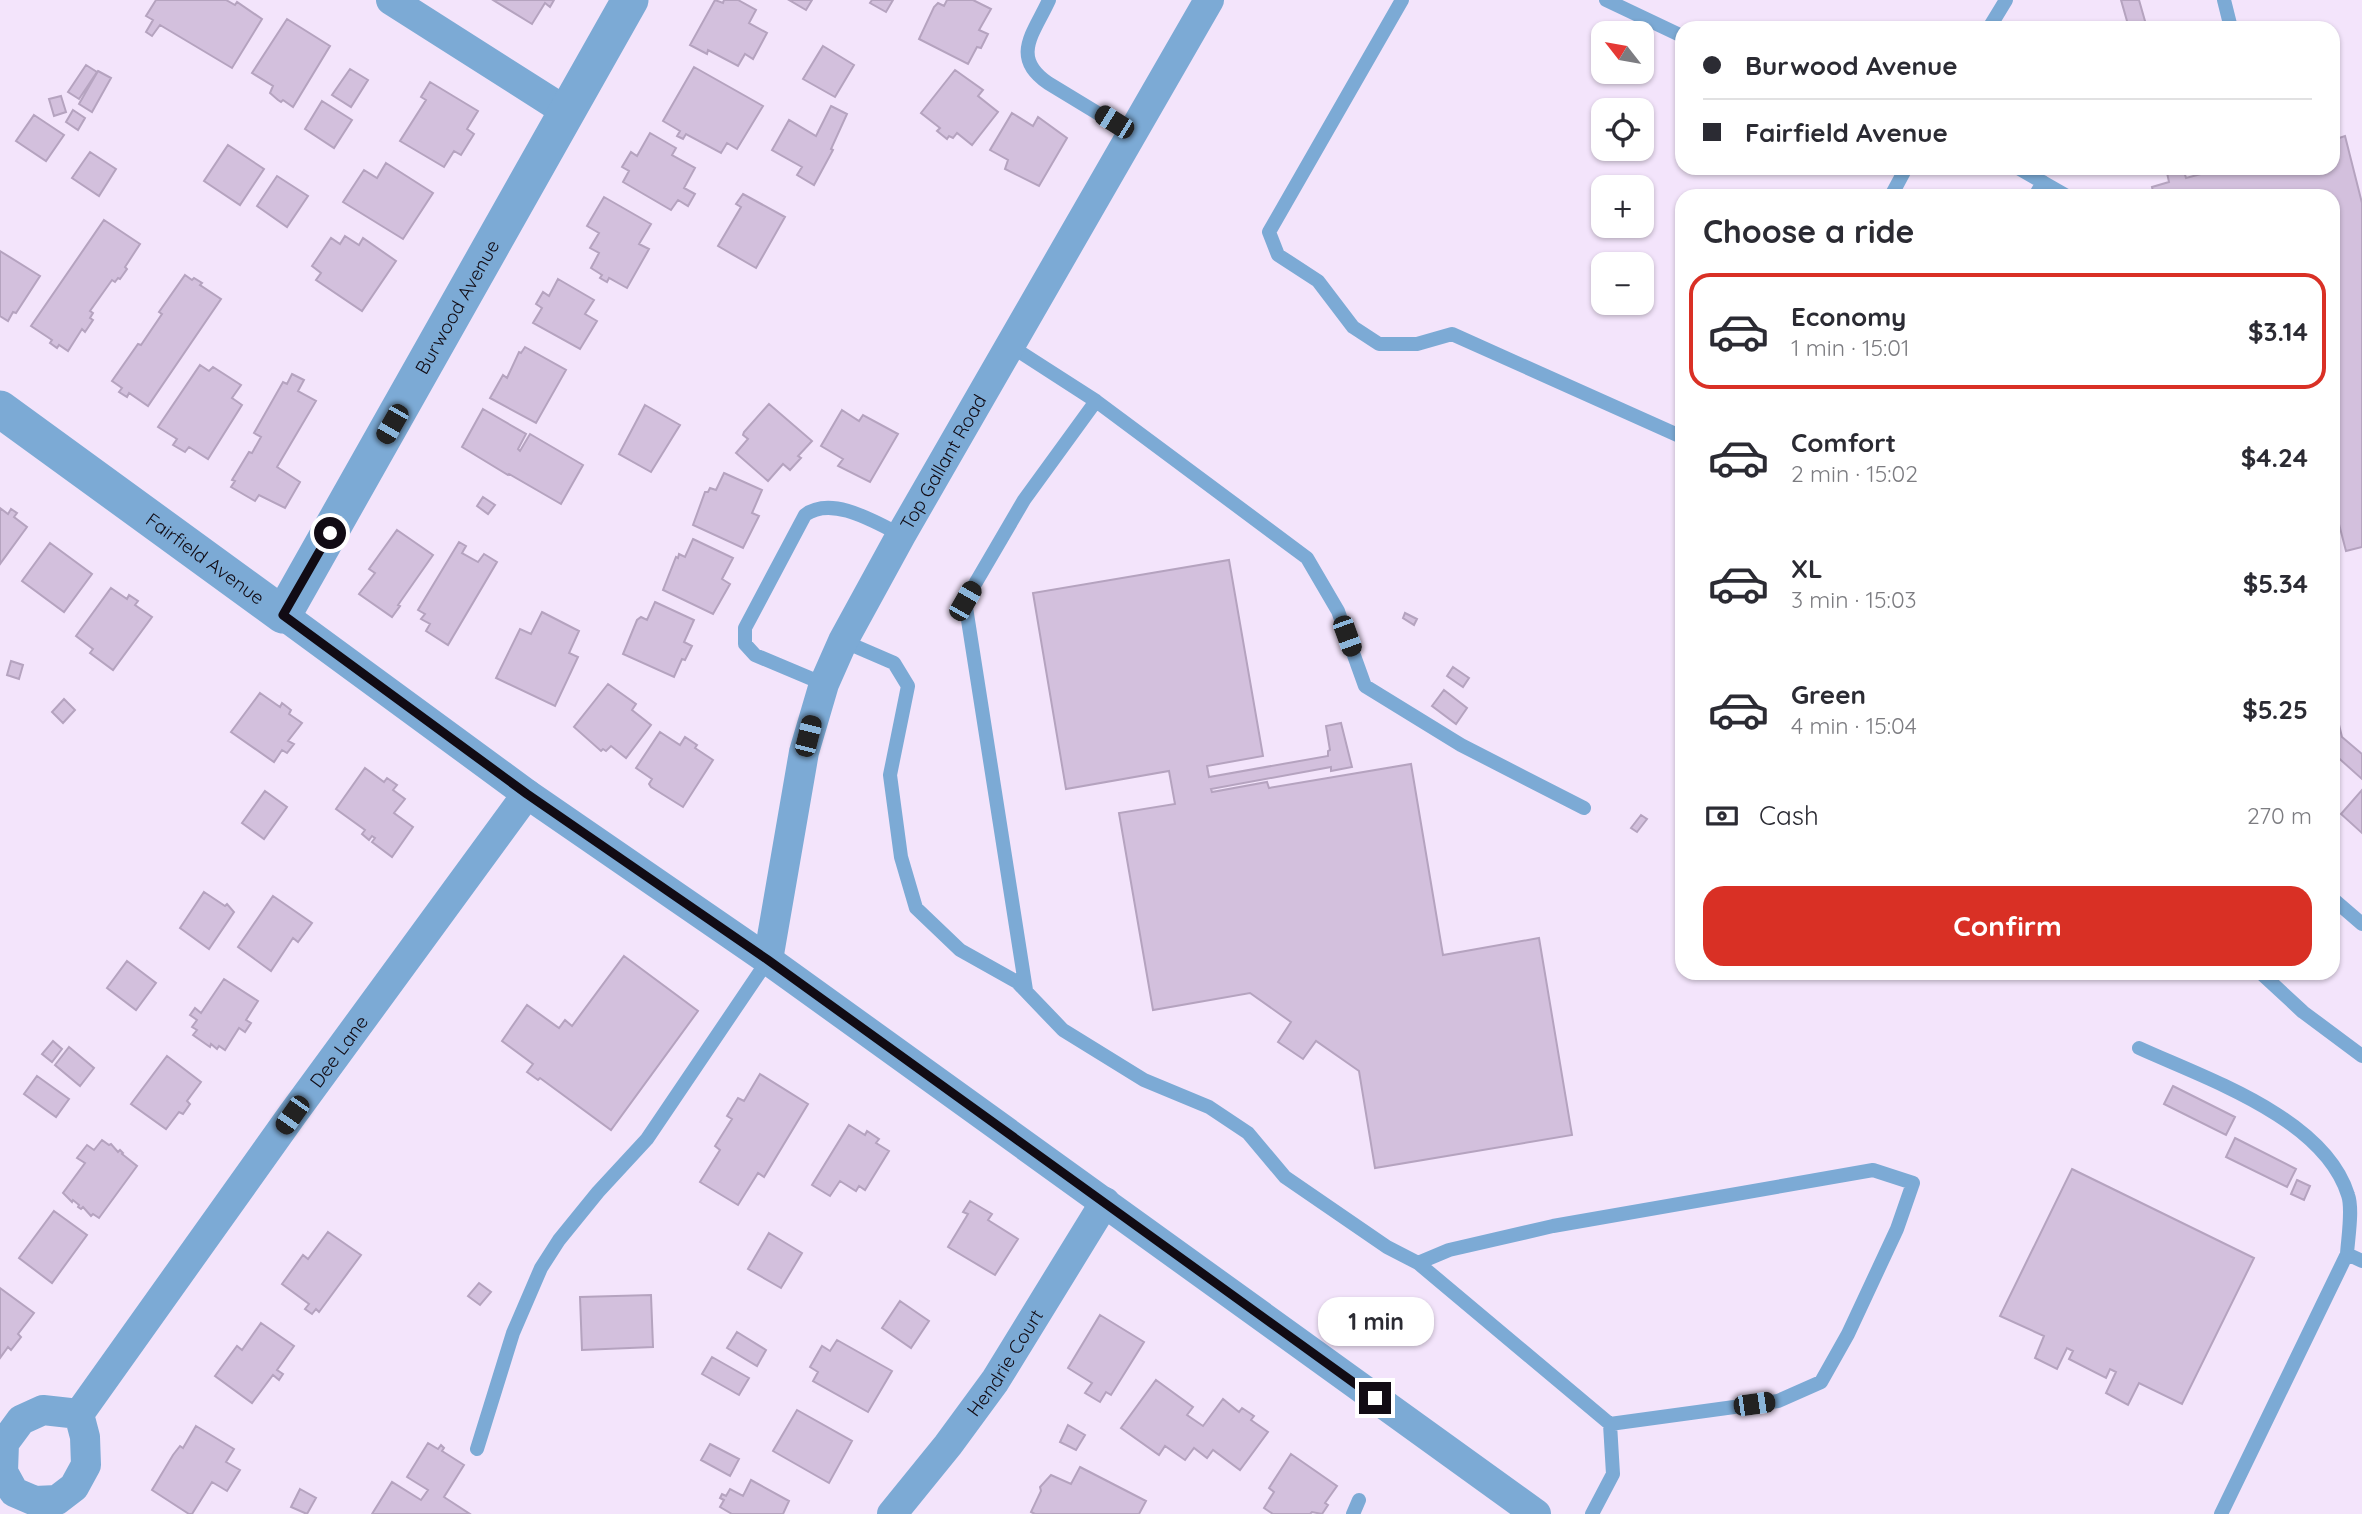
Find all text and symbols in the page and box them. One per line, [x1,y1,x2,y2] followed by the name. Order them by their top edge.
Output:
[1591,21,1654,84] north arrow
[1591,21,1654,315] map controls
[1745,49,1958,82] text: Burwood Avenue
[1591,98,1654,161] button: locate
[1091,102,1138,142] car
[1745,116,1948,149] text: Fairfield Avenue
[1591,175,1654,238] button: +
[1703,211,1915,251] text: Choose a ride
[410,235,504,378] street label: Burwood Avenue
[1591,252,1654,315] button: −
[1707,300,1770,363] icon: car
[1791,300,1906,333] text: Economy
[2248,315,2308,348] text: $3.14
[1791,333,1910,362] text: 1 min · 15:01
[895,390,991,534] street label: Top Gallant Road
[373,401,412,447] car
[1707,426,1770,489] icon: car
[1791,426,1896,459] text: Comfort
[2241,441,2308,474] text: $4.24
[1791,459,1918,488] text: 2 min · 15:02
[141,507,269,610] street label: Fairfield Avenue
[314,517,346,549] route start
[1707,552,1770,615] icon: car
[1791,552,1823,585] text: XL
[2243,567,2308,600] text: $5.34
[946,578,985,624] car
[1791,585,1917,614] text: 3 min · 15:03
[1330,613,1365,659] car
[1707,678,1770,741] icon: car
[1791,678,1866,711] text: Green
[2242,693,2308,726] text: $5.25
[1791,711,1917,740] text: 4 min · 15:04
[793,713,824,759] car
[1703,797,1741,835] icon: cash
[1759,799,1819,832] text: Cash
[2247,801,2312,830] text: 270 m
[1703,886,2312,966] button: Confirm
[304,1010,373,1092] street label: Dee Lane
[272,1092,313,1138] car
[1317,1296,1433,1346] callout: 1 min
[961,1305,1048,1421] street label: Hendrie Court
[1348,1307,1404,1336] text: 1 min
[1359,1382,1391,1414] route end
[1732,1391,1777,1417] car

